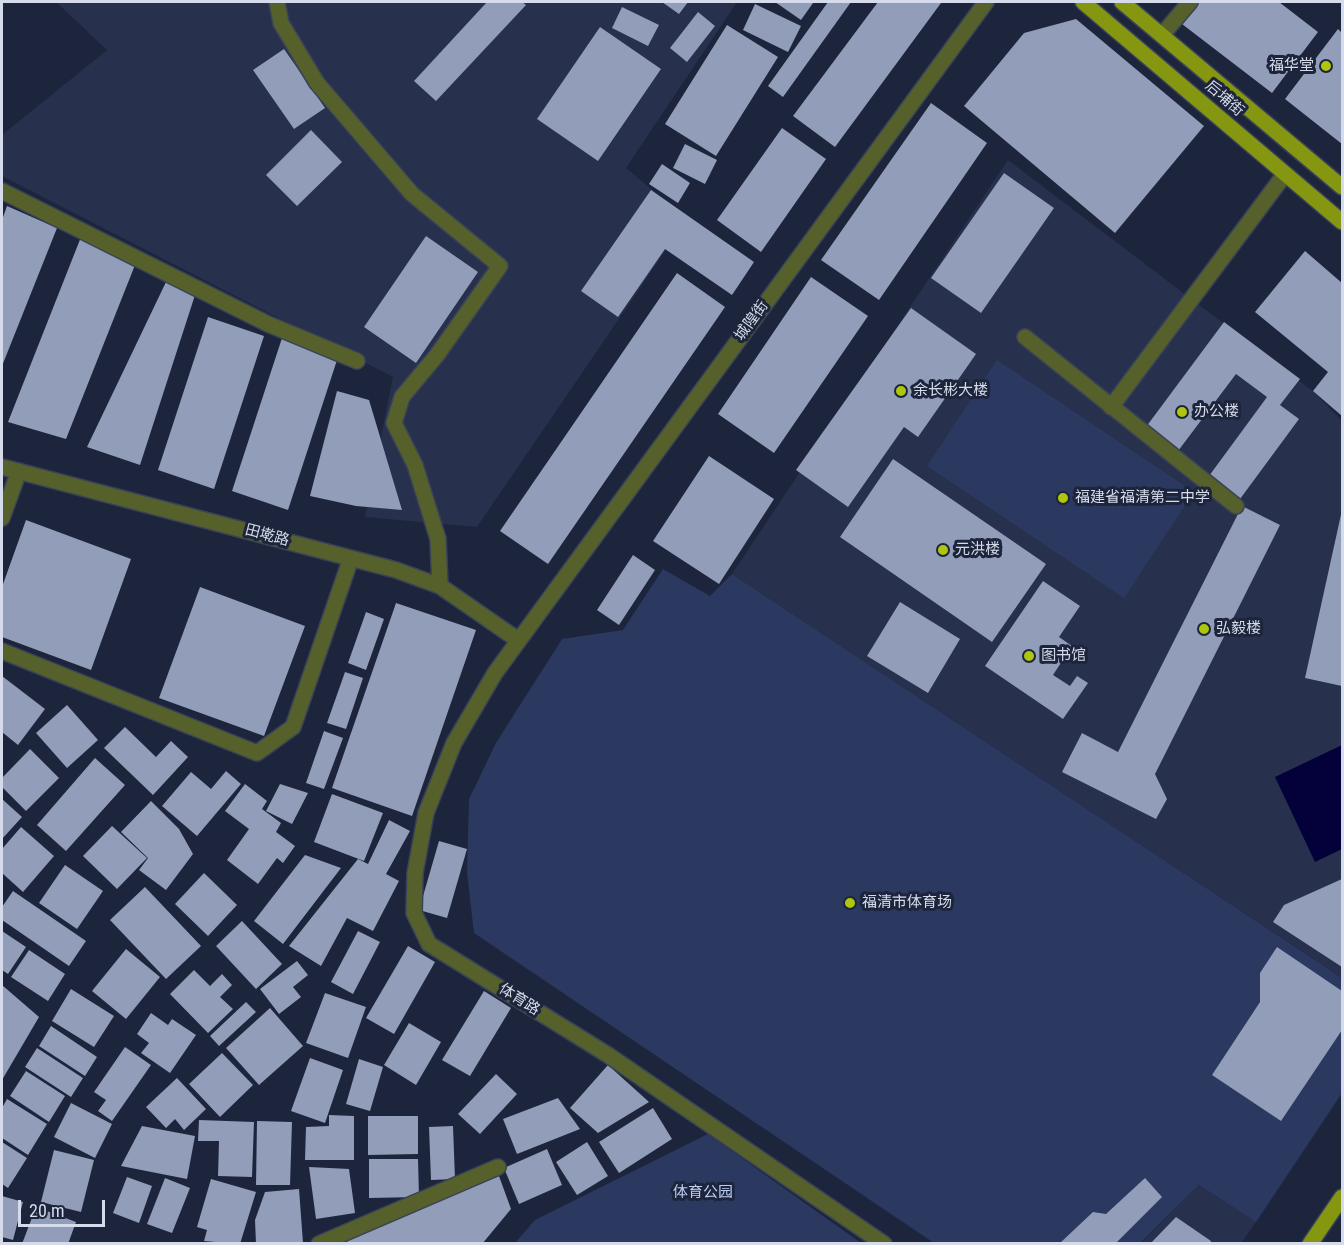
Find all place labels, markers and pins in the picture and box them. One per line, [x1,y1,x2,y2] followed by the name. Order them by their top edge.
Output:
[1269,57,1314,75] place label: 福华堂
[1319,59,1333,73] marker: 福华堂
[913,382,988,400] place label: 余长彬大楼
[894,384,908,398] marker: 余长彬大楼
[1194,403,1239,421] place label: 办公楼
[1175,405,1189,419] marker: 办公楼
[1075,489,1210,507] place label: 福建省福清第二中学
[1056,491,1070,505] marker: 福建省福清第二中学
[955,541,1000,559] place label: 元洪楼
[936,543,950,557] marker: 元洪楼
[1216,620,1261,638] place label: 弘毅楼
[1197,622,1211,636] marker: 弘毅楼
[1041,647,1086,665] place label: 图书馆
[1022,649,1036,663] marker: 图书馆
[862,894,952,912] place label: 福清市体育场
[843,896,857,910] marker: 福清市体育场

